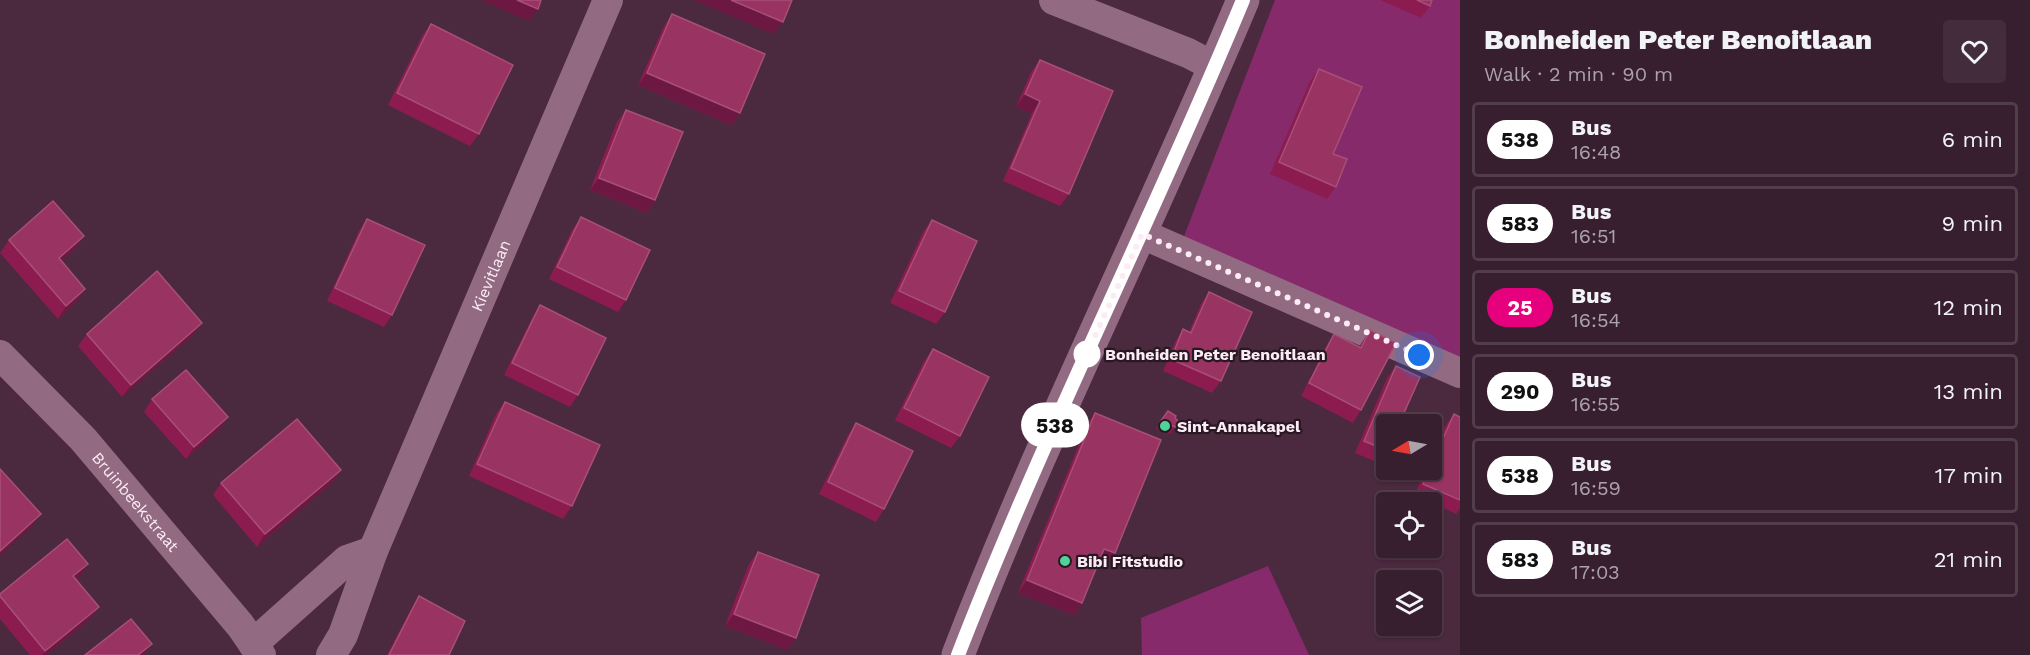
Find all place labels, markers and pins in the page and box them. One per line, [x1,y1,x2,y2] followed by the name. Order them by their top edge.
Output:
[1074,341,1100,367] marker: Bonheiden Peter Benoitlaan
[1105,345,1326,364] place label: Bonheiden Peter Benoitlaan
[1177,417,1301,436] place label: Sint-Annakapel
[1158,419,1172,433] marker: Sint-Annakapel
[1077,552,1183,571] place label: Bibi Fitstudio
[1058,554,1072,568] marker: Bibi Fitstudio

